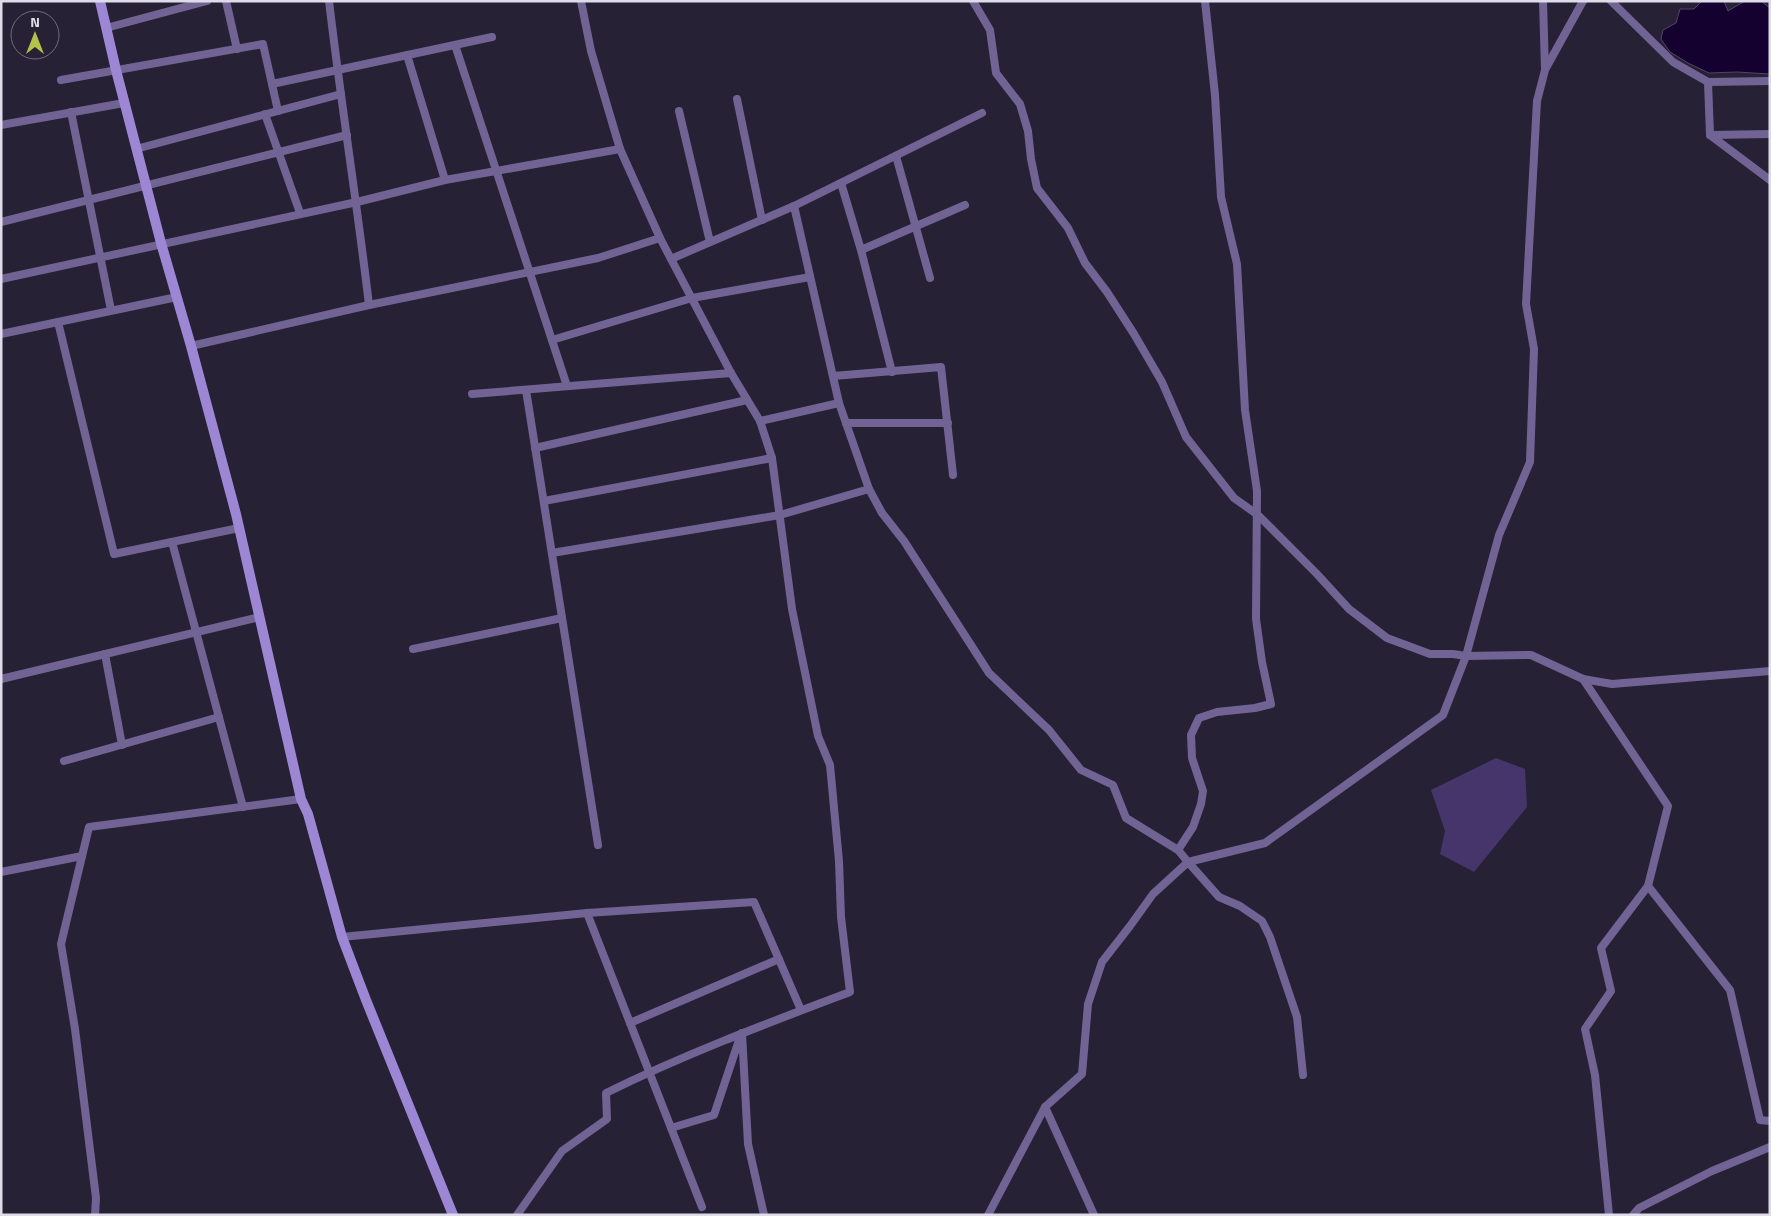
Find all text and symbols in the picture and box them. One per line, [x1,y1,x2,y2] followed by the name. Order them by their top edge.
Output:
[10,10,60,60] north arrow
[30,11,40,32] text: N

